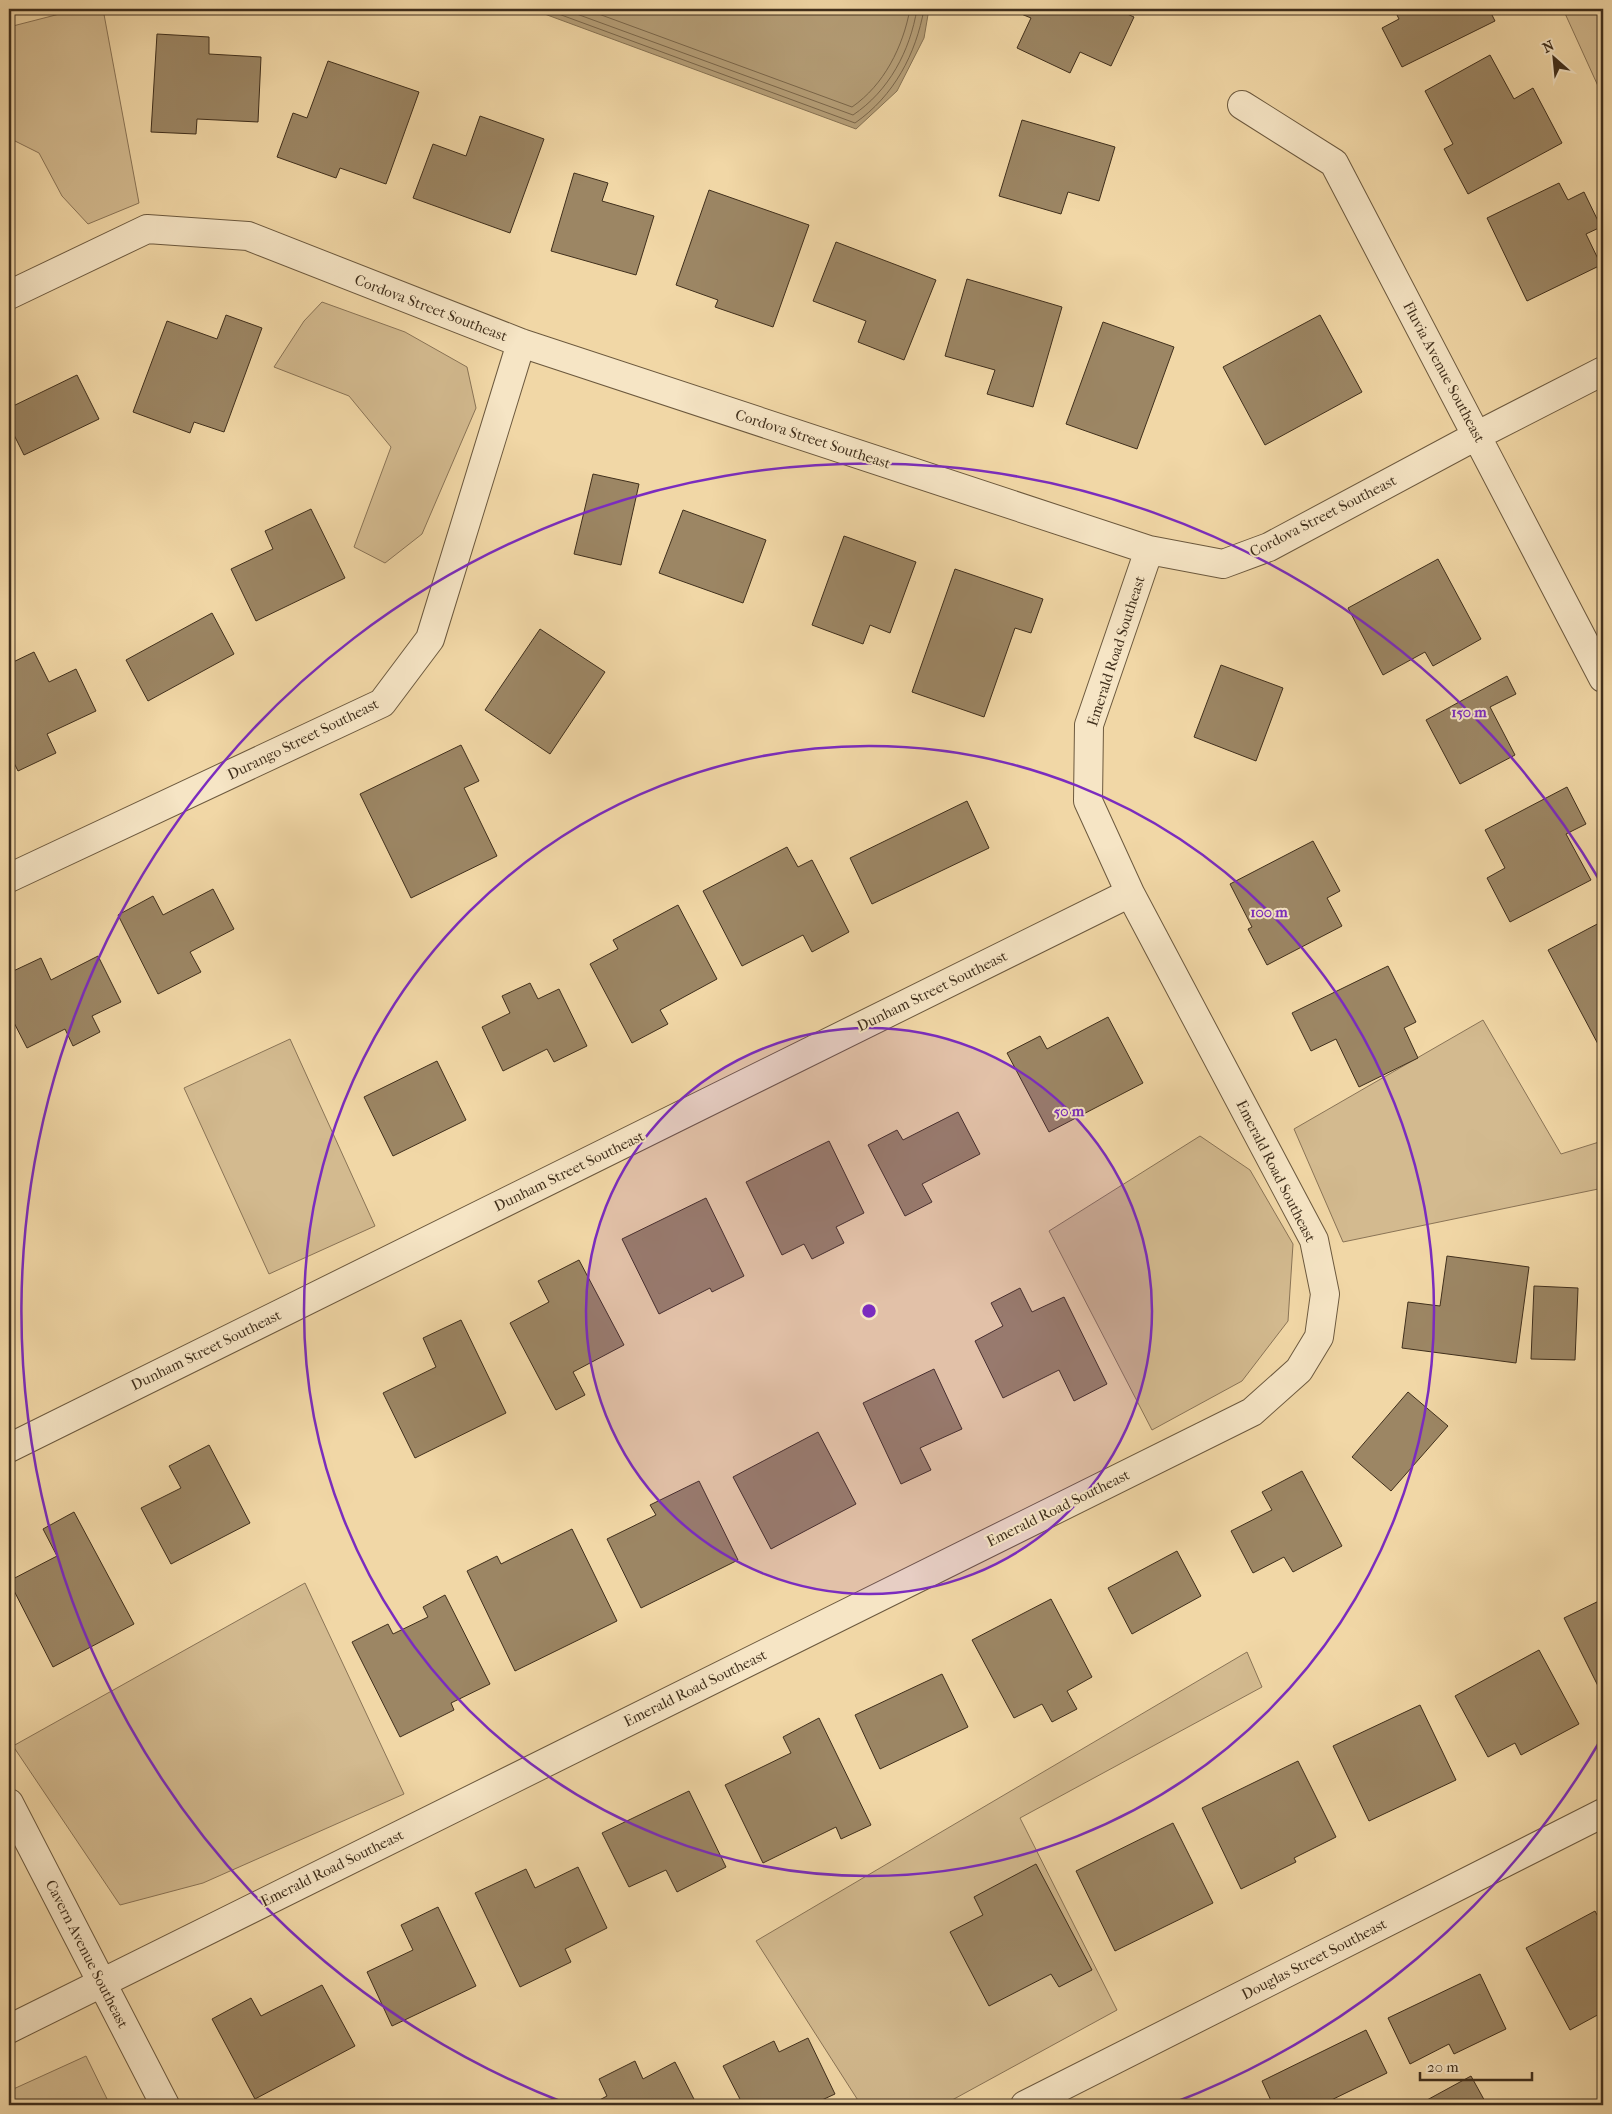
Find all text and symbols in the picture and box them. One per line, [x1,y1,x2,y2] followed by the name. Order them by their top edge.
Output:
[1530,32,1580,82] north arrow
[1540,37,1557,57] text: N
[352,271,511,346] street label: Cordova Street Southeast
[1399,298,1489,446] street label: Fluvia Avenue Southeast
[733,405,894,473] street label: Cordova Street Southeast
[1247,471,1400,561] street label: Cordova Street Southeast
[1083,573,1149,728] street label: Emerald Road Southeast
[224,694,382,784] street label: Durango Street Southeast
[1451,703,1487,721] text: 150 m
[1250,903,1288,921] text: 100 m
[854,946,1011,1035] street label: Dunham Street Southeast
[1232,1097,1320,1246] street label: Emerald Road Southeast
[1054,1102,1085,1120] text: 50 m
[491,1126,648,1215] street label: Dunham Street Southeast
[860,1302,878,1320] centre of rings
[128,1305,285,1394] street label: Dunham Street Southeast
[984,1465,1133,1550] street label: Emerald Road Southeast
[621,1645,770,1730] street label: Emerald Road Southeast
[258,1825,407,1910] street label: Emerald Road Southeast
[42,1877,133,2032] street label: Cavern Avenue Southeast
[1238,1914,1390,2003] street label: Douglas Street Southeast
[1420,2049,1532,2081] scale bar
[1427,2058,1459,2076] text: 20 m

